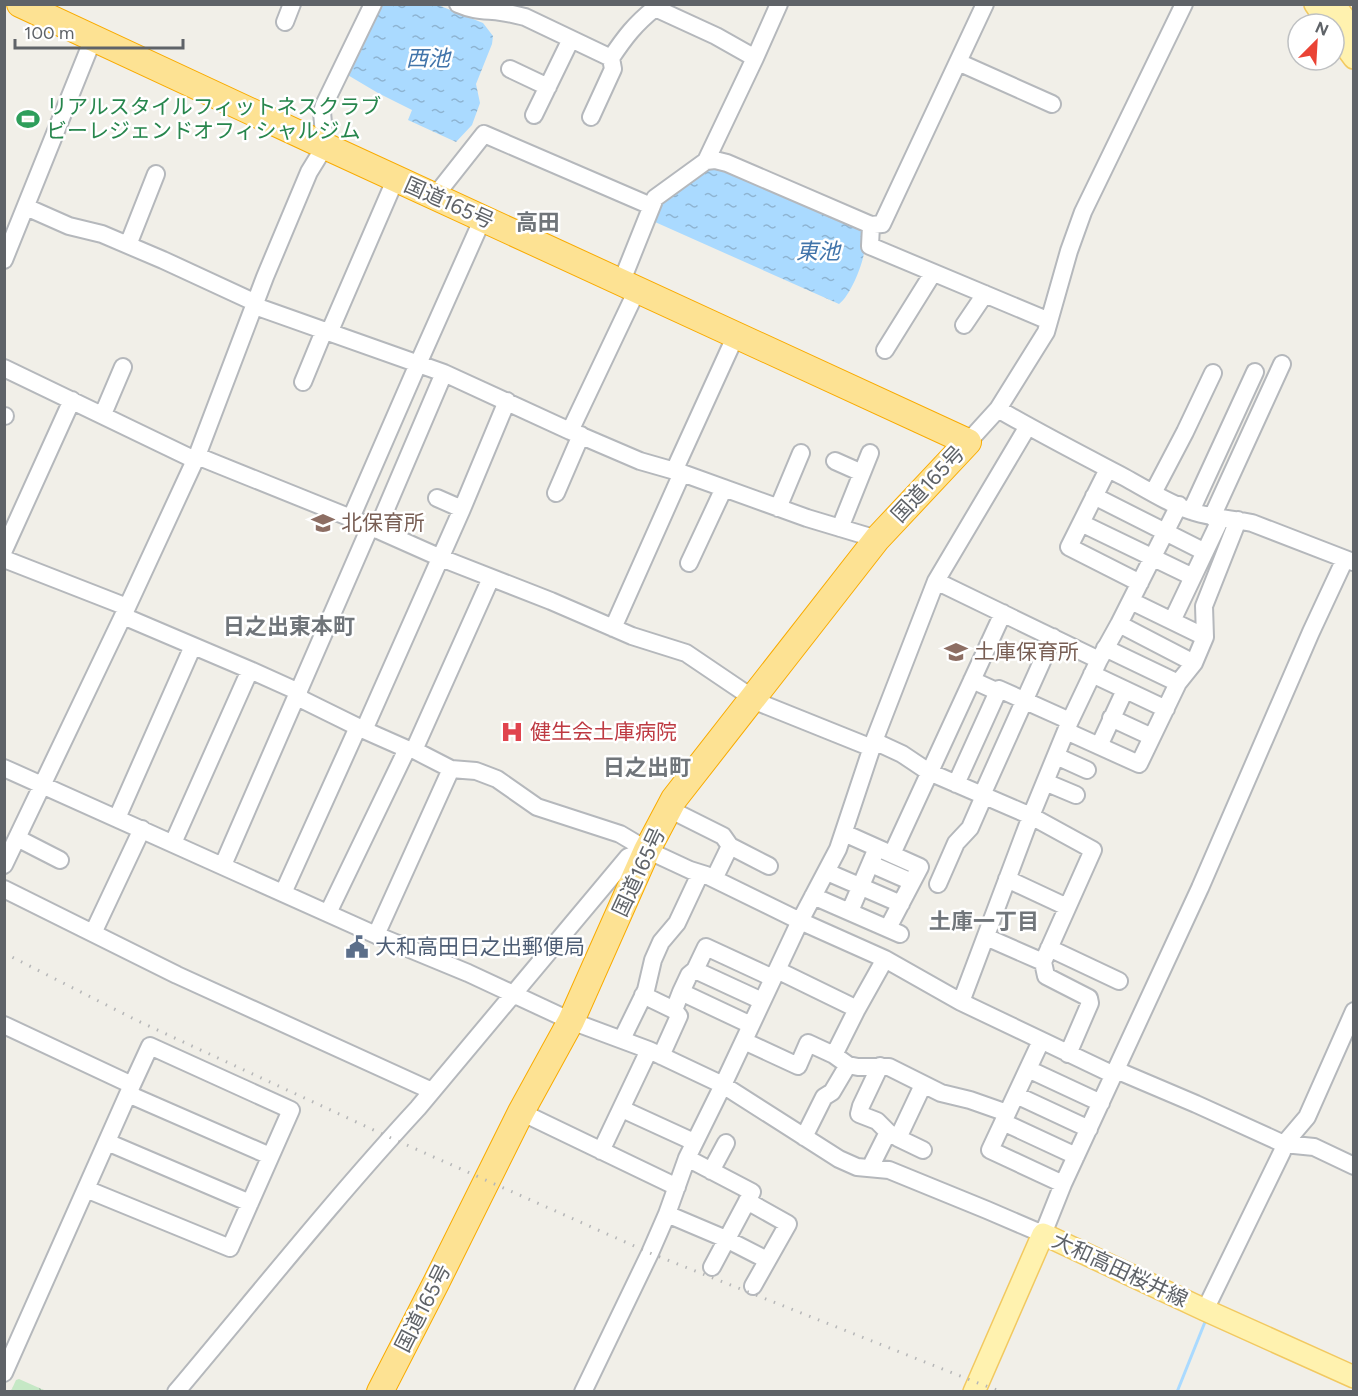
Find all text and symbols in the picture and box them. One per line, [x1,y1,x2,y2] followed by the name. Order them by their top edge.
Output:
[15,12,183,50] scale bar
[1286,12,1346,72] north arrow
[1312,18,1331,40] text: N
[24,22,74,44] text: 100 m
[406,45,452,72] water label: 西池
[46,94,381,143] place label: リアルスタイルフィットネスクラブ ビーレジェンドオフィシャルジム
[15,106,41,132] sports icon: リアルスタイルフィットネスクラブ ビーレジェンドオフィシャルジム
[400,172,498,233] street label: 国道165号
[516,209,560,236] district label: 高田
[796,238,842,265] water label: 東池
[886,440,969,527] street label: 国道165号
[310,510,336,536] school or university icon: 北保育所
[341,510,425,535] place label: 北保育所
[223,613,355,640] district label: 日之出東本町
[943,639,969,665] school or university icon: 土庫保育所
[974,639,1079,664] place label: 土庫保育所
[499,719,525,745] hospital icon: 健生会土庫病院
[530,719,677,744] place label: 健生会土庫病院
[603,754,691,781] district label: 日之出町
[607,823,670,920] street label: 国道165号
[929,908,1039,935] district label: 土庫一丁目
[344,934,370,960] public building icon: 大和高田日之出郵便局
[375,934,585,959] place label: 大和高田日之出郵便局
[1048,1227,1192,1312] street label: 大和高田桜井線
[390,1259,455,1356] street label: 国道165号

